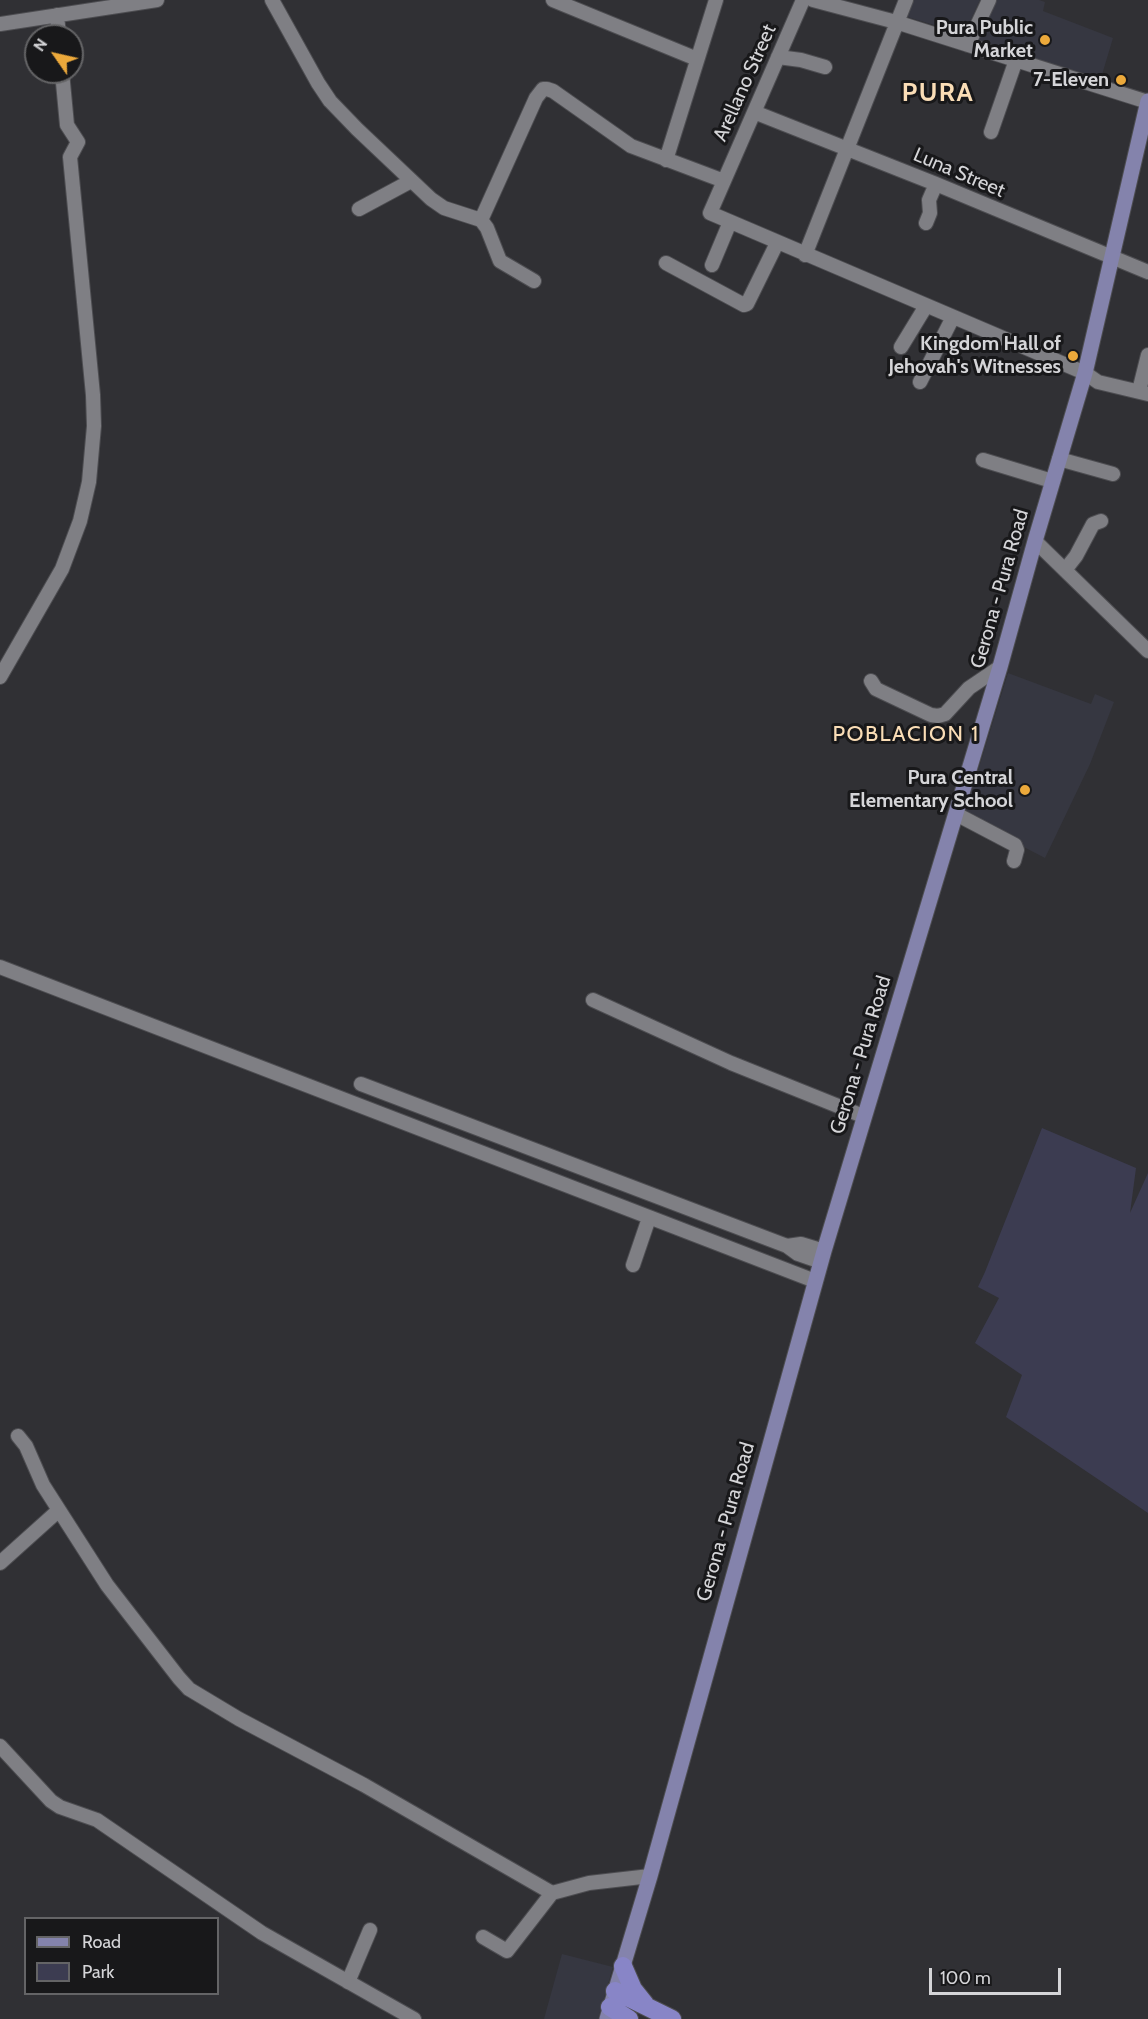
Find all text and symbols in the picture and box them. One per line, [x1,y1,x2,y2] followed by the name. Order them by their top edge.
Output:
[936,16,1033,63] place label: Pura Public Market
[708,21,782,145] street label: Arellano Street
[24,24,84,84] north arrow
[1038,33,1052,47] marker: Pura Public Market
[29,35,51,55] text: N
[1033,68,1109,92] place label: 7-Eleven
[1114,73,1128,87] marker: 7-Eleven
[902,77,974,109] district label: PURA
[910,143,1008,203] street label: Luna Street
[888,332,1061,379] place label: Kingdom Hall of Jehovah's Witnesses
[1066,349,1080,363] marker: Kingdom Hall of Jehovah's Witnesses
[966,507,1034,671] street label: Gerona - Pura Road
[832,722,980,748] district label: POBLACION 1
[849,766,1013,813] place label: Pura Central Elementary School
[1018,783,1032,797] marker: Pura Central Elementary School
[825,973,897,1137] street label: Gerona - Pura Road
[692,1440,760,1604] street label: Gerona - Pura Road
[24,1917,219,1995] legend
[82,1931,121,1953] text: Road
[932,1956,1064,1994] scale bar
[82,1961,114,1983] text: Park
[940,1967,991,1989] text: 100 m

